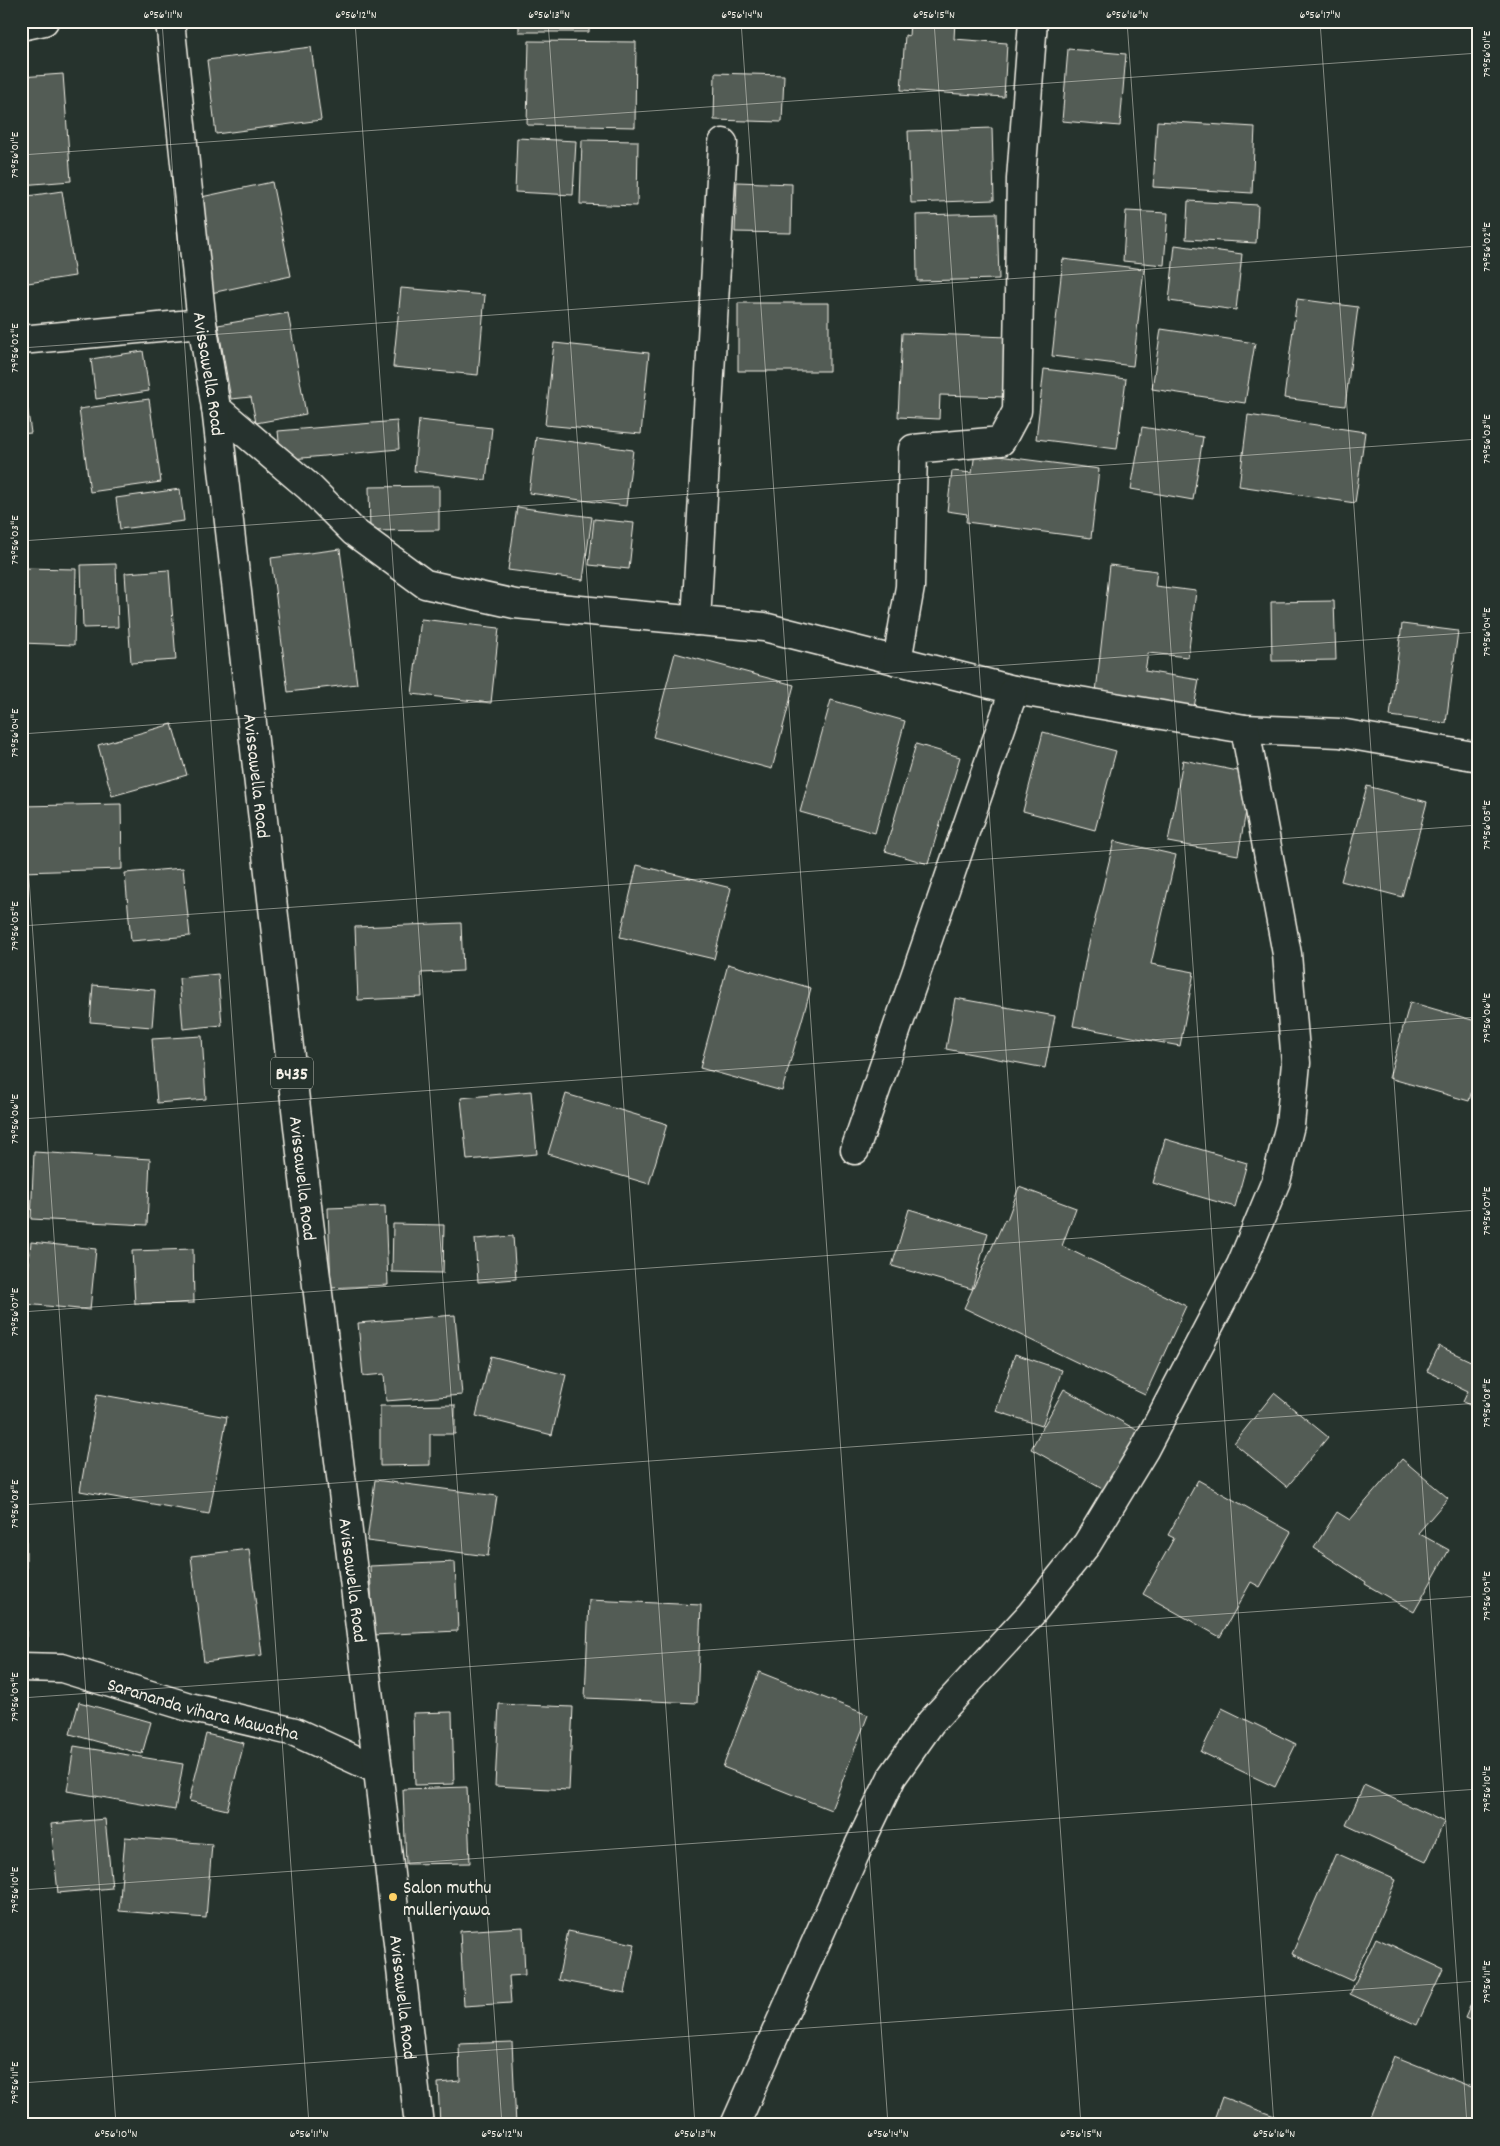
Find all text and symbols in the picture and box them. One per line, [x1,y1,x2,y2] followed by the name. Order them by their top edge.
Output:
[144,7,183,24] text: 6°56'11"N
[335,7,377,24] text: 6°56'12"N
[528,7,570,24] text: 6°56'13"N
[721,7,763,24] text: 6°56'14"N
[913,7,955,24] text: 6°56'15"N
[1106,7,1148,24] text: 6°56'16"N
[1300,7,1341,24] text: 6°56'17"N
[1479,30,1496,77] text: 79°56'01"E
[7,131,24,178] text: 79°56'01"E
[1479,222,1496,272] text: 79°56'02"E
[184,311,229,438] street label: Avissawella Road
[7,323,24,373] text: 79°56'02"E
[1479,414,1496,464] text: 79°56'03"E
[7,515,24,565] text: 79°56'03"E
[1479,607,1496,656] text: 79°56'04"E
[7,708,24,757] text: 79°56'04"E
[234,712,275,840] street label: Avissawella Road
[1479,800,1496,850] text: 79°56'05"E
[7,901,24,951] text: 79°56'05"E
[1479,993,1496,1043] text: 79°56'06"E
[271,1058,313,1088] road number: B435
[7,1094,24,1144] text: 79°56'06"E
[280,1115,321,1242] street label: Avissawella Road
[1479,1186,1496,1235] text: 79°56'07"E
[7,1287,24,1336] text: 79°56'07"E
[1479,1378,1496,1427] text: 79°56'08"E
[7,1479,24,1528] text: 79°56'08"E
[329,1517,372,1644] street label: Avissawella Road
[1479,1571,1496,1621] text: 79°56'09"E
[7,1672,24,1722] text: 79°56'09"E
[103,1673,302,1750] street label: Sarananda vihara Mawatha
[1479,1765,1496,1812] text: 79°56'10"E
[7,1866,24,1913] text: 79°56'10"E
[403,1876,492,1925] place label: Salon muthu mulleriyawa
[387,1891,399,1903] marker: Salon muthu mulleriyawa
[380,1934,421,2061] street label: Avissawella Road
[1479,1960,1496,2003] text: 79°56'11"E
[7,2061,24,2104] text: 79°56'11"E
[95,2126,138,2143] text: 6°56'10"N
[290,2126,329,2143] text: 6°56'11"N
[481,2126,523,2143] text: 6°56'12"N
[674,2126,716,2143] text: 6°56'13"N
[867,2126,909,2143] text: 6°56'14"N
[1060,2126,1102,2143] text: 6°56'15"N
[1253,2126,1295,2143] text: 6°56'16"N

